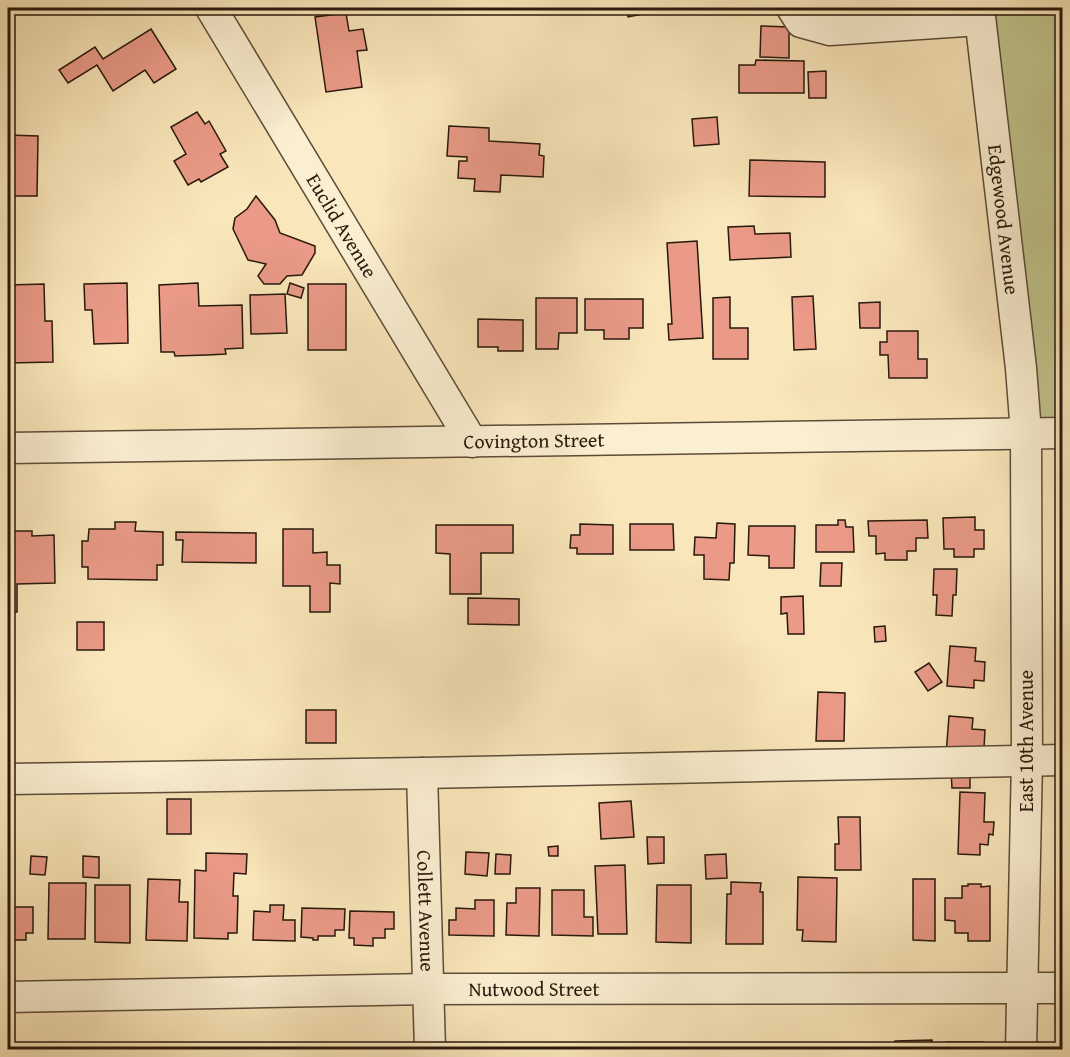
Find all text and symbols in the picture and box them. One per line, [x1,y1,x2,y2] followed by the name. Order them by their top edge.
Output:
[981,143,1027,296] street label: Edgewood Avenue
[300,168,385,283] street label: Euclid Avenue
[463,425,605,456] street label: Covington Street
[1011,670,1040,812] street label: East 10th Avenue
[410,850,443,972] street label: Collett Avenue
[468,974,599,1003] street label: Nutwood Street

